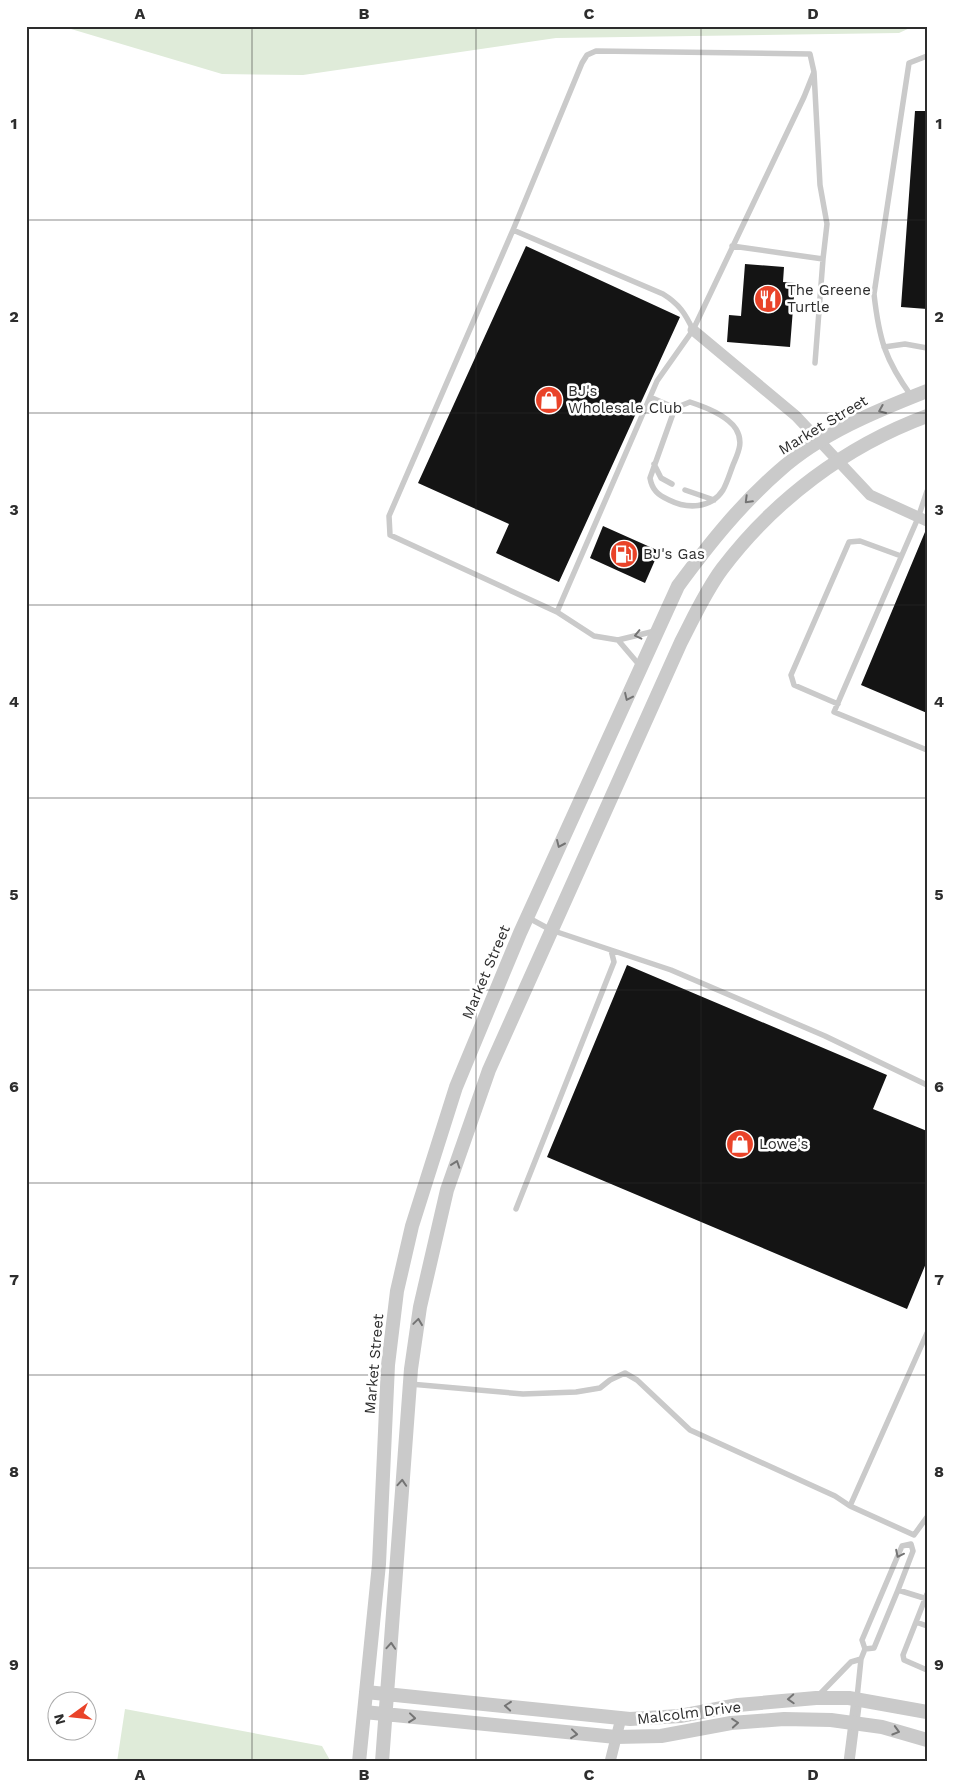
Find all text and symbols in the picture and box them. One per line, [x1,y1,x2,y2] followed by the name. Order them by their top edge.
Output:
[135,4,146,23] text: A
[359,4,370,23] text: B
[584,4,595,23] text: C
[807,4,819,23] text: D
[11,114,17,133] text: 1
[936,114,942,133] text: 1
[787,281,871,316] place label: The Greene Turtle
[753,284,783,314] restaurant icon: The Greene Turtle
[9,307,19,326] text: 2
[934,307,944,326] text: 2
[568,382,682,417] place label: BJ's Wholesale Club
[534,385,564,415] shop icon: BJ's Wholesale Club
[775,391,871,459] street label: Market Street
[878,403,887,414] one-way arrow
[745,494,754,503] one-way arrow
[9,500,19,519] text: 3
[934,500,944,519] text: 3
[609,539,639,569] fuel station icon: BJ's Gas
[643,545,705,563] place label: BJ's Gas
[633,629,642,640] one-way arrow
[9,692,19,711] text: 4
[623,692,634,701] one-way arrow
[934,692,944,711] text: 4
[557,839,567,848] one-way arrow
[9,885,19,904] text: 5
[934,885,944,904] text: 5
[458,922,514,1022] street label: Market Street
[9,1077,19,1096] text: 6
[934,1077,944,1096] text: 6
[725,1129,755,1159] shop icon: Lowe's
[759,1135,809,1153] place label: Lowe's
[450,1160,460,1169] one-way arrow
[9,1270,19,1289] text: 7
[934,1270,944,1289] text: 7
[361,1312,387,1415] street label: Market Street
[412,1317,423,1325] one-way arrow
[9,1462,19,1481] text: 8
[934,1462,944,1481] text: 8
[397,1479,408,1487] one-way arrow
[895,1548,905,1557] one-way arrow
[385,1641,396,1649] one-way arrow
[9,1655,19,1674] text: 9
[934,1655,944,1674] text: 9
[48,1690,98,1740] north arrow
[786,1694,794,1705] one-way arrow
[636,1698,742,1728] street label: Malcolm Drive
[504,1701,512,1712] one-way arrow
[50,1712,69,1726] text: N
[408,1712,416,1723] one-way arrow
[731,1718,739,1729] one-way arrow
[892,1725,900,1736] one-way arrow
[570,1728,578,1739] one-way arrow
[135,1765,146,1784] text: A
[359,1765,370,1784] text: B
[584,1765,595,1784] text: C
[807,1765,819,1784] text: D

